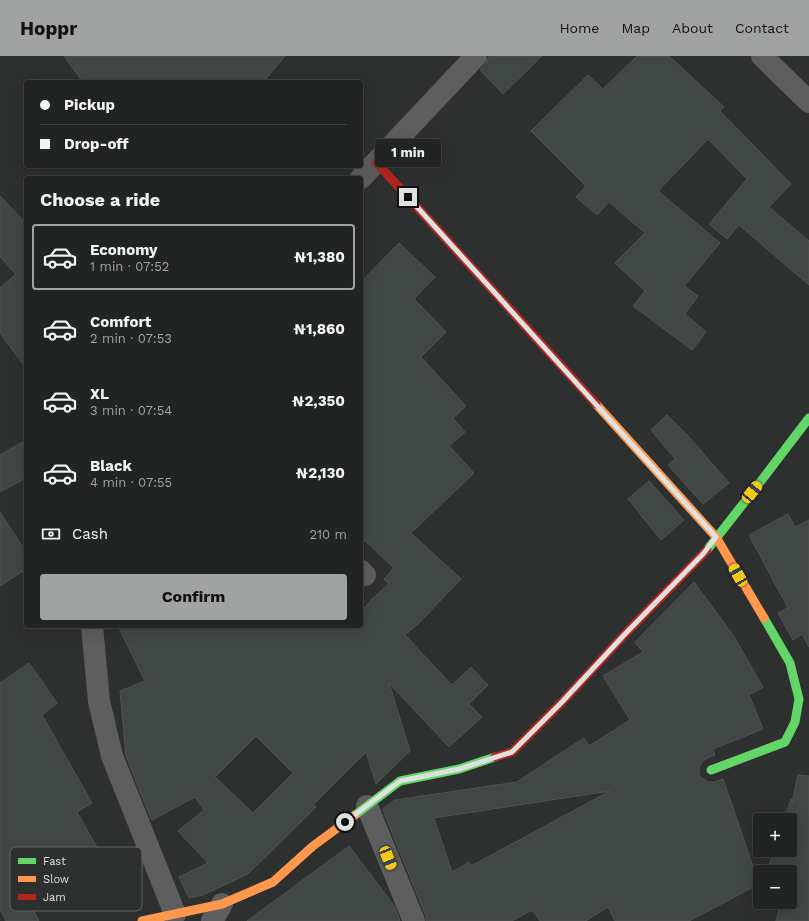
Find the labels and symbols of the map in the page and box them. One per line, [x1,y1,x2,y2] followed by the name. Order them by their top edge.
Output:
[375,139,441,167] callout: 1 min
[399,188,417,206] route end
[740,479,764,505] car
[727,562,749,588] car
[336,813,354,831] route start
[378,845,398,871] car
[10,847,142,911] legend
[43,855,66,868] text: Fast
[43,873,69,886] text: Slow
[43,891,66,904] text: Jam

